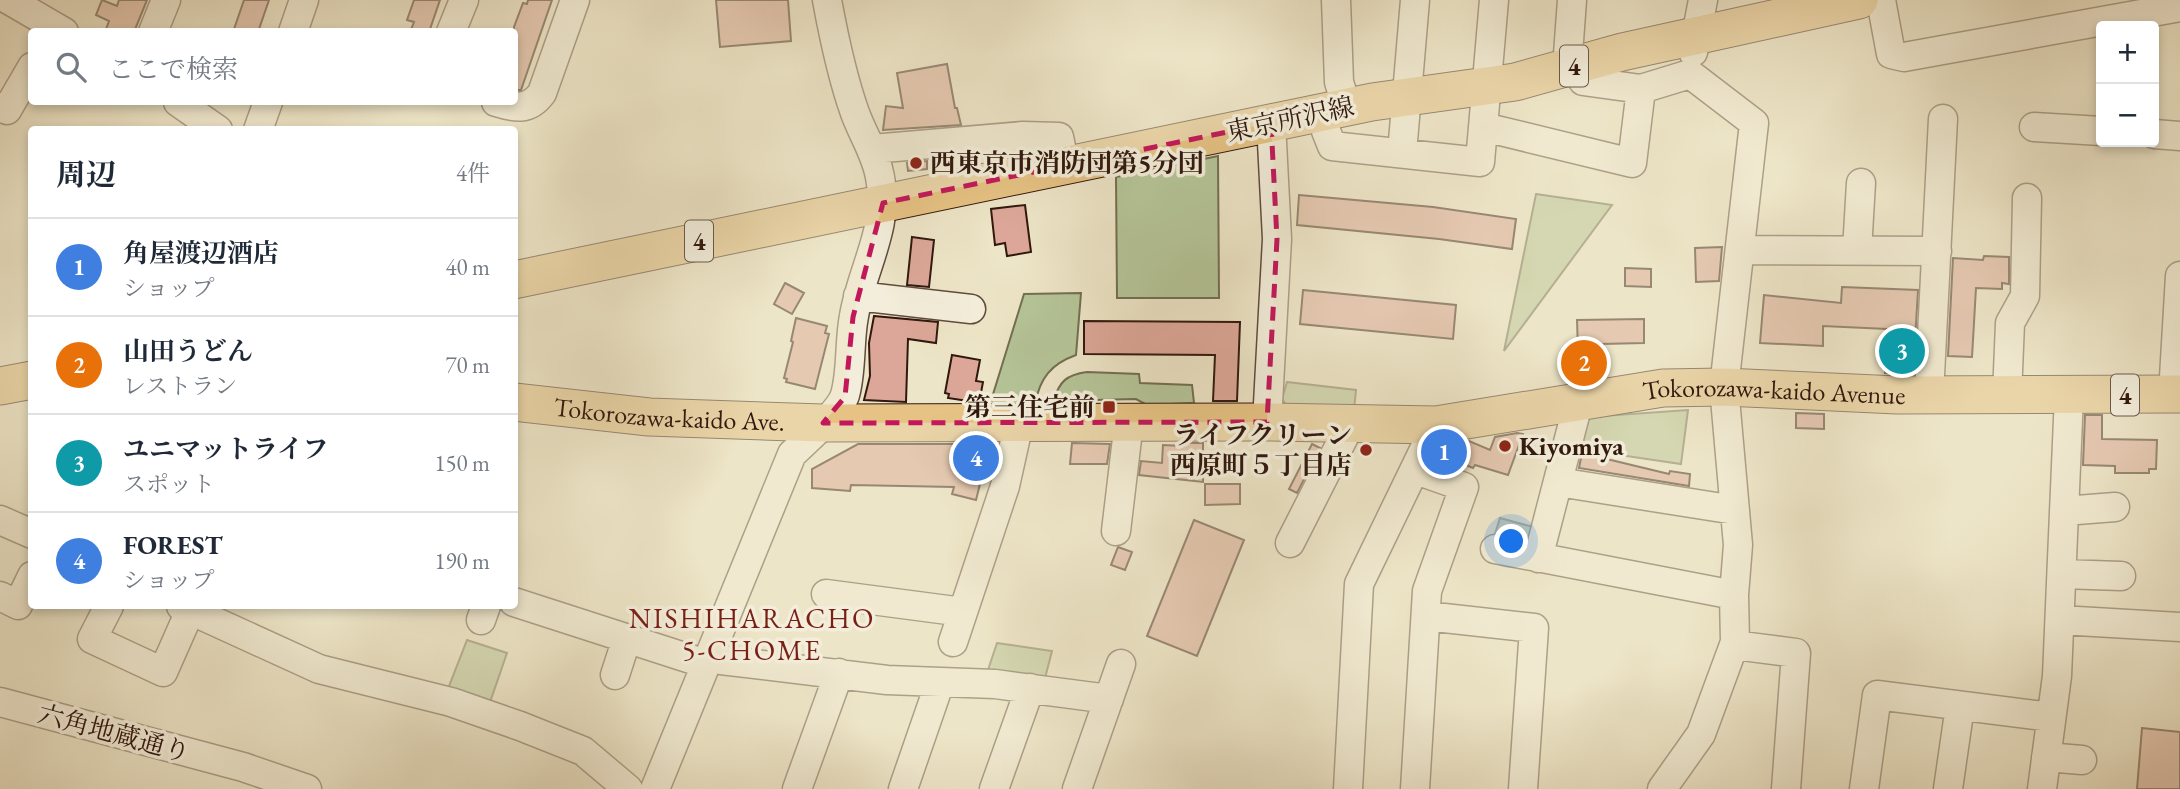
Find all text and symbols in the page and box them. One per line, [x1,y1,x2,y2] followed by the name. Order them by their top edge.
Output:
[2096,21,2159,147] map controls
[2096,21,2159,84] button: +
[28,28,518,105] search box
[1560,46,1588,86] road number: 4
[52,48,90,86] icon: search
[108,52,238,86] text: ここで検索
[2096,84,2159,147] button: −
[1223,89,1357,149] street label: 東京所沢線
[930,146,1204,180] place label: 西東京市消防団第5分団
[56,155,116,194] text: 周辺
[908,155,924,171] marker: 西東京市消防団第5分団
[456,158,490,188] text: 4件
[685,221,713,262] road number: 4
[123,236,279,270] text: 角屋渡辺酒店
[73,252,85,282] text: 1
[445,252,490,282] text: 40 m
[123,273,215,303] text: ショップ
[1879,325,1925,377] pin: 3
[123,334,253,368] text: 山田うどん
[1561,337,1607,389] pin: 2
[73,350,85,380] text: 2
[445,350,490,380] text: 70 m
[1640,370,1905,412] street label: Tokorozawa-kaido Avenue
[123,371,237,401] text: レストラン
[2111,374,2139,416] road number: 4
[552,390,785,439] street label: Tokorozawa-kaido Ave.
[965,390,1095,424] place label: 第三住宅前
[1101,399,1117,415] marker: 第三住宅前
[1170,418,1352,482] place label: ライフクリーン 西原町５丁目店
[1421,426,1467,478] pin: 1
[1519,429,1624,463] place label: Kiyomiya
[123,432,328,466] text: ユニマットライフ
[953,432,999,484] pin: 4
[1497,438,1513,454] marker: Kiyomiya
[1358,442,1374,458] marker: ライフクリーン 西原町５丁目店
[73,448,85,478] text: 3
[434,448,490,478] text: 150 m
[123,469,215,499] text: スポット
[1494,524,1528,558] your location
[123,528,223,562] text: FOREST
[73,546,85,576] text: 4
[434,546,490,576] text: 190 m
[123,565,215,595] text: ショップ
[629,600,875,668] district label: NISHIHARACHO 5-CHOME
[34,696,194,770] street label: 六角地蔵通り

